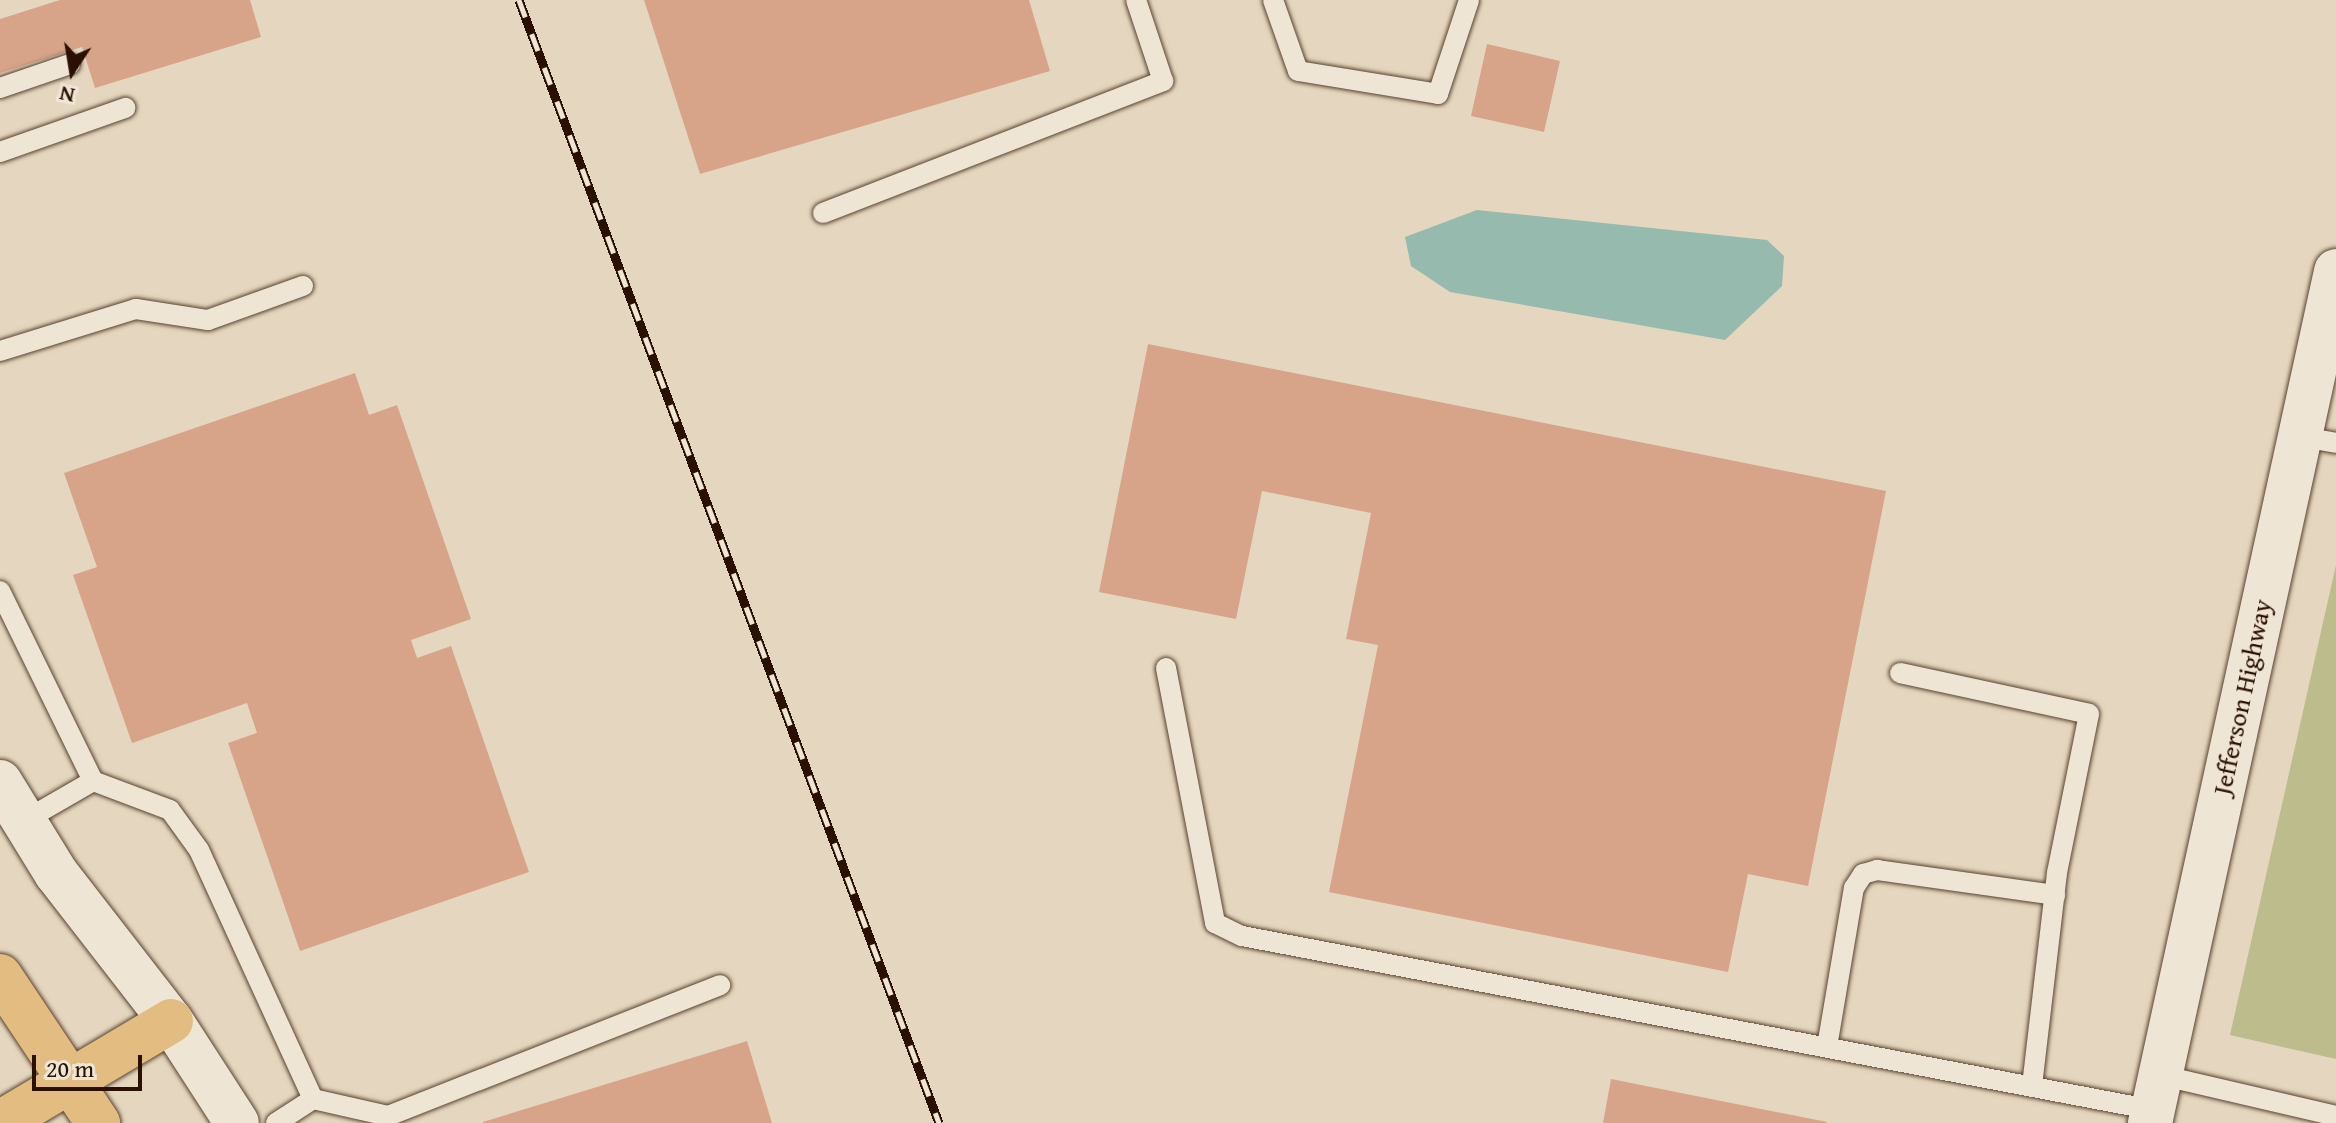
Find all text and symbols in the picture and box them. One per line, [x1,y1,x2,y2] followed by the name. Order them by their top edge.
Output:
[32,32,112,112] north arrow
[56,78,78,113] text: N
[2206,596,2278,798] street label: Jefferson Highway
[36,1039,146,1089] scale bar
[46,1051,94,1086] text: 20 m

